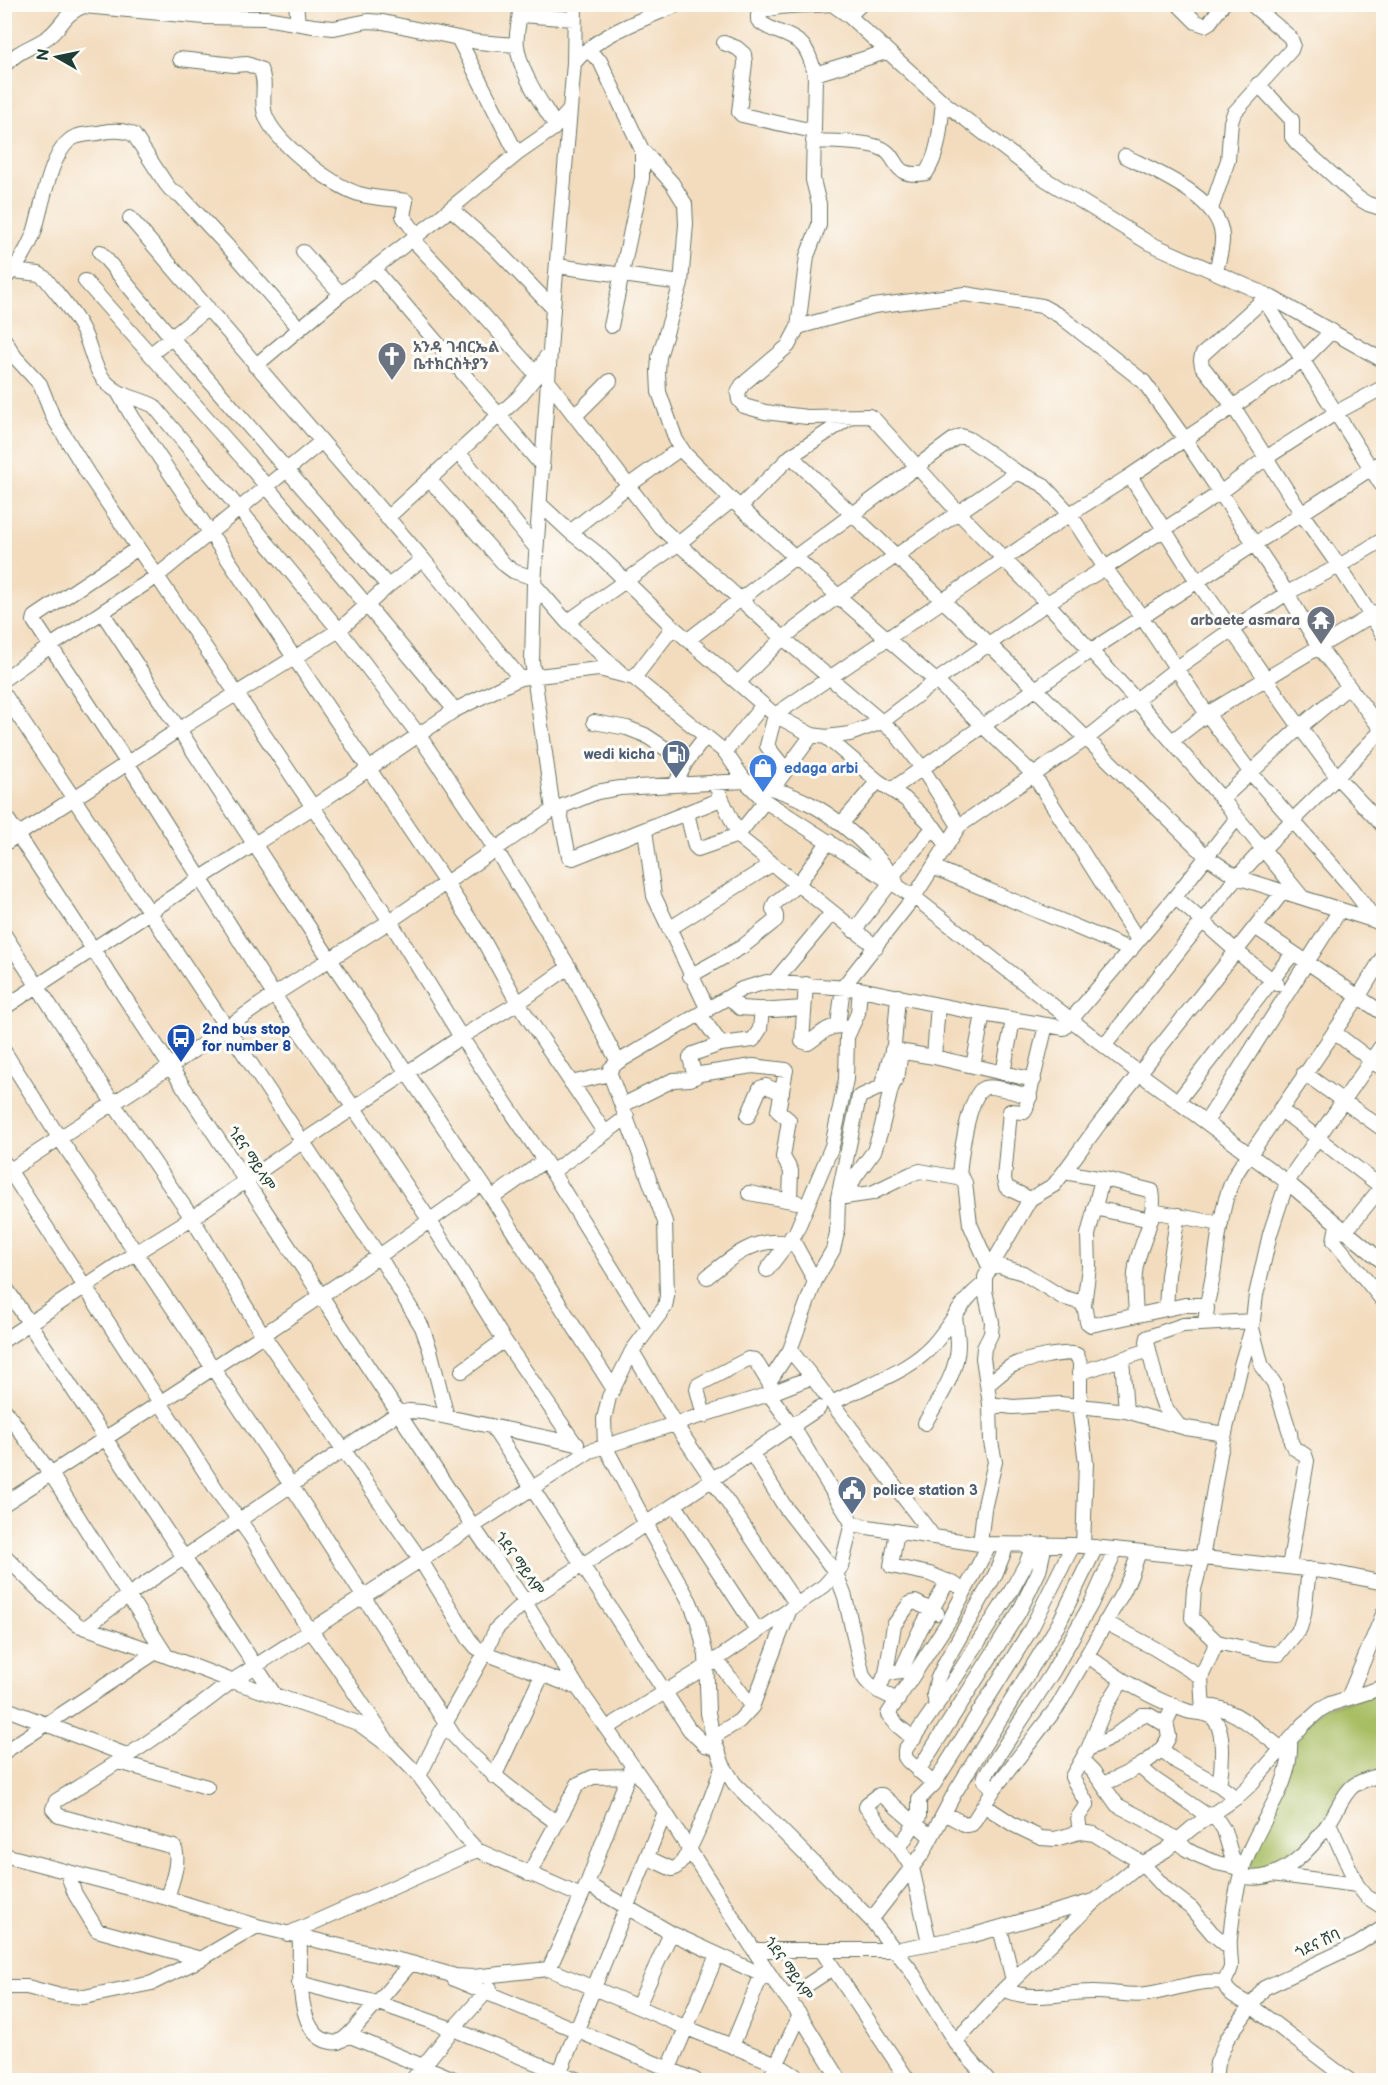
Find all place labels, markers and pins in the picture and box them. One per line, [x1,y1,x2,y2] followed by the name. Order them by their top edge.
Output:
[413,338,499,374] place label: አንዳ ገብርኤል ቤተክርስትያን
[376,340,408,382] church icon: አንዳ ገብርኤል ቤተክርስትያን
[1305,604,1337,646] temple icon: arbaete asmara
[1190,611,1300,630] place label: arbaete asmara
[660,738,692,780] fuel station icon: wedi kicha
[584,745,655,764] place label: wedi kicha
[747,752,779,794] shop icon: edaga arbi
[784,759,858,778] place label: edaga arbi
[202,1020,291,1056] place label: 2nd bus stop for number 8
[165,1022,197,1064] bus stop icon: 2nd bus stop for number 8
[836,1474,868,1516] public building icon: police station 3
[873,1481,978,1500] place label: police station 3

